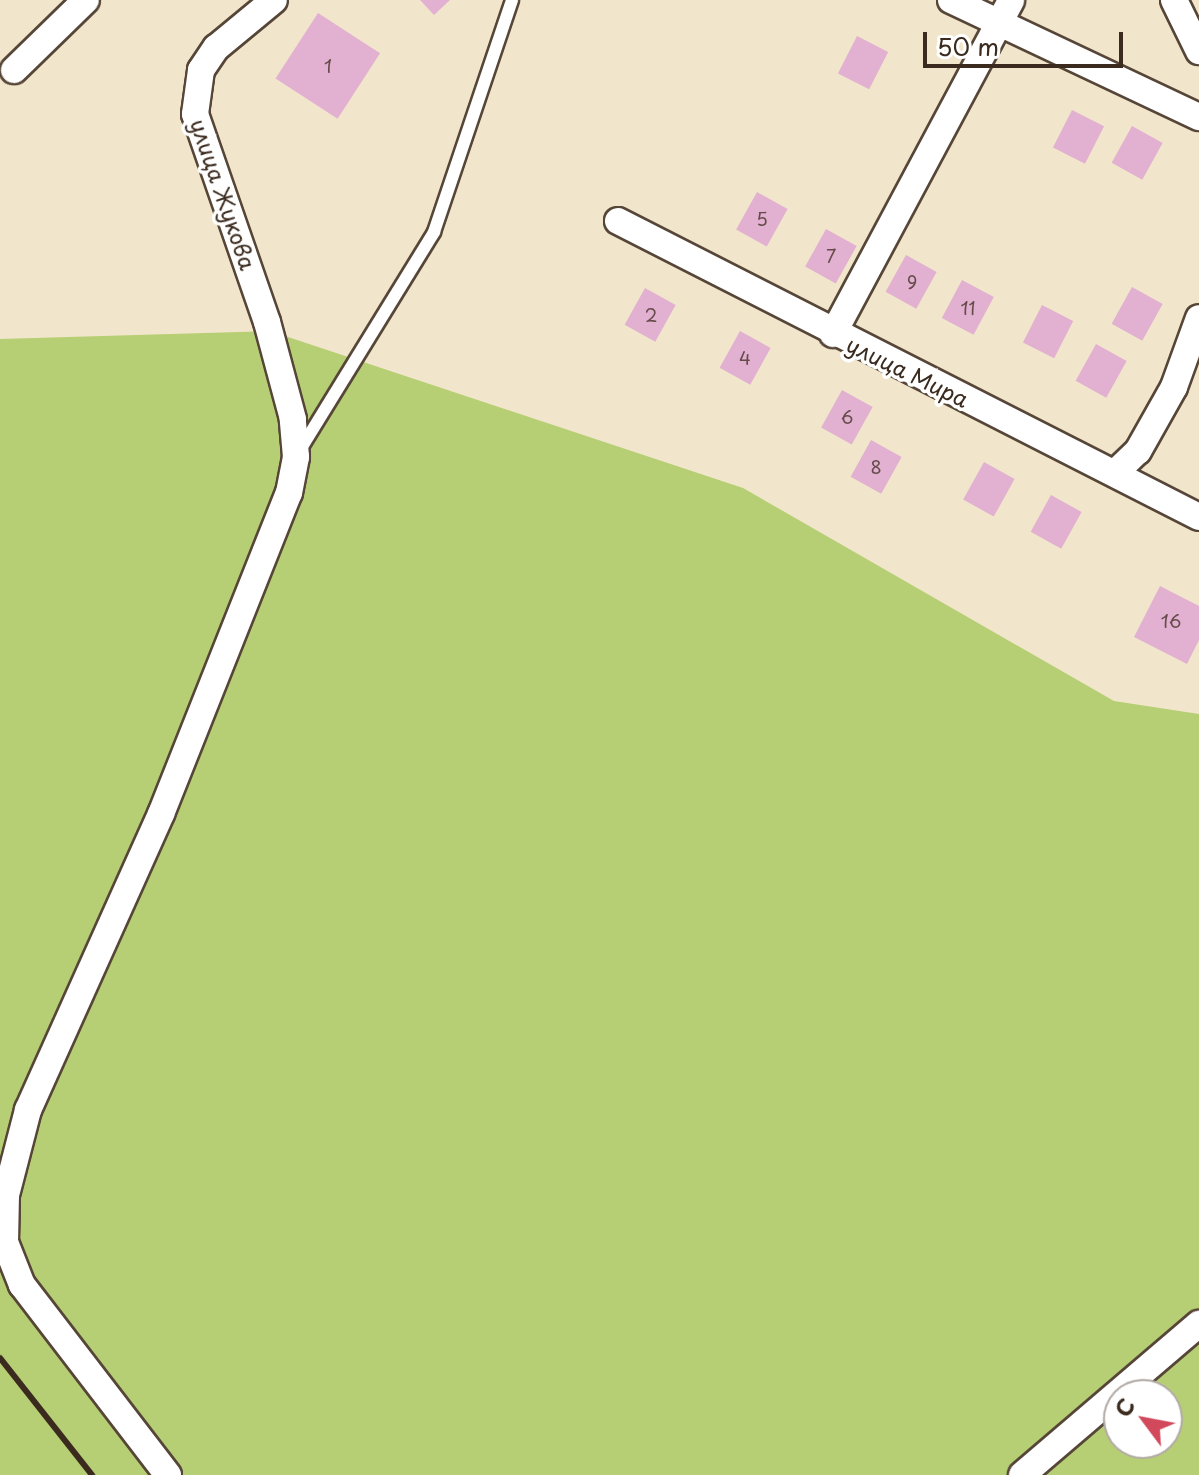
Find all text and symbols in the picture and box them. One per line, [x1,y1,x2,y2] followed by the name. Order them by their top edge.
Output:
[927,16,1127,66] scale bar
[937,28,999,64] text: 50 m
[324,55,332,77] house number: 1
[186,115,262,273] street label: улица Жукова
[756,208,768,230] house number: 5
[826,245,836,267] house number: 7
[907,271,917,293] house number: 9
[960,297,976,319] house number: 11
[645,304,657,326] house number: 2
[842,330,974,412] street label: улица Мира
[739,347,751,369] house number: 4
[841,406,853,428] house number: 6
[870,456,882,478] house number: 8
[1161,610,1181,632] house number: 16
[1103,1379,1183,1459] north arrow
[1106,1391,1142,1423] text: С

